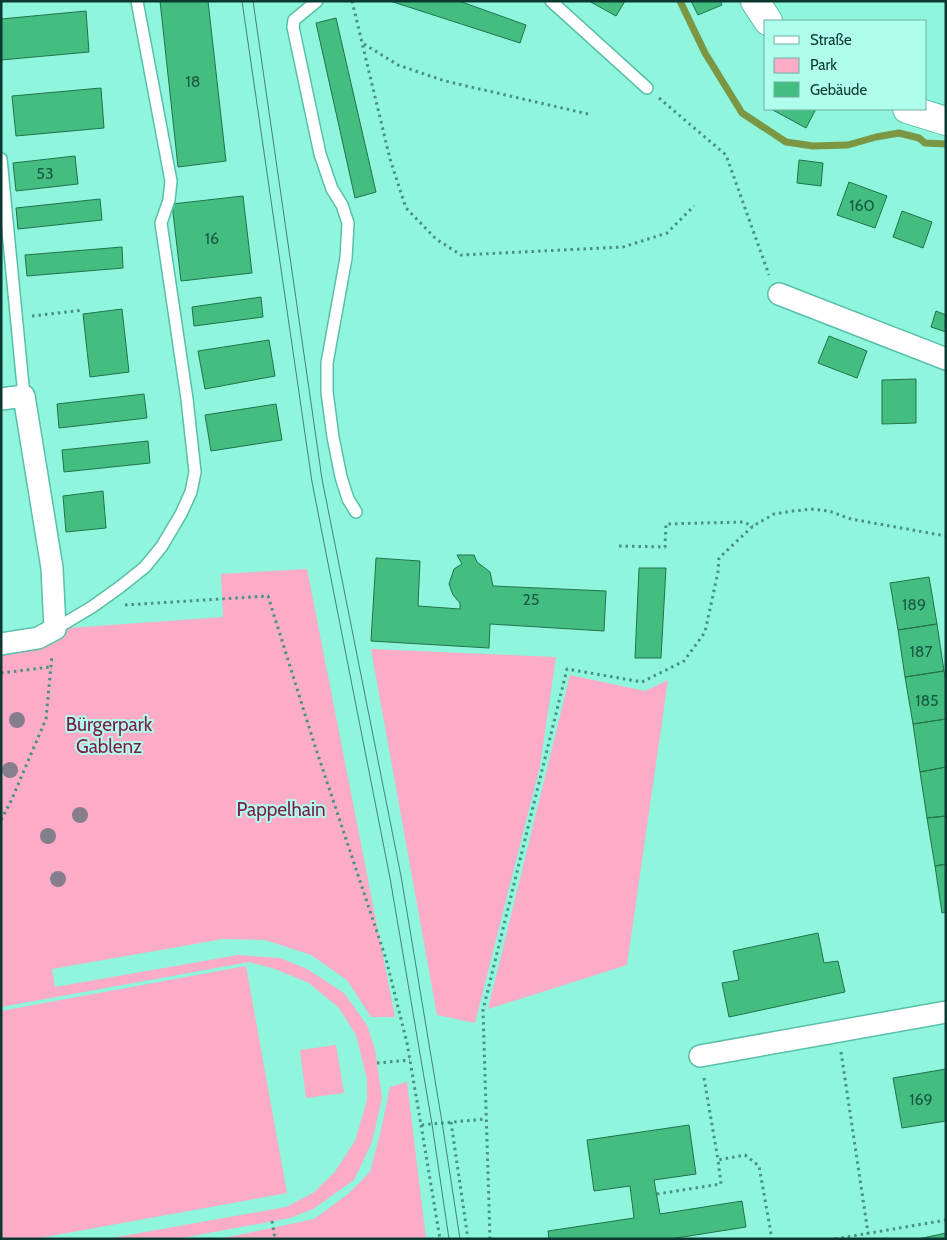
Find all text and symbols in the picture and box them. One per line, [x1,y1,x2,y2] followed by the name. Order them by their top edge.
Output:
[764,20,927,110] legend
[810,31,852,49] text: Straße
[810,56,837,74] text: Park
[186,72,200,91] house number: 18
[810,81,867,99] text: Gebäude
[36,164,54,183] house number: 53
[849,196,875,215] house number: 160
[205,229,219,248] house number: 16
[522,590,540,609] house number: 25
[902,595,926,614] house number: 189
[910,642,932,661] house number: 187
[915,691,939,710] house number: 185
[66,713,153,758] park label: Bürgerpark Gablenz
[236,798,326,821] park label: Pappelhain
[909,1090,933,1109] house number: 169

